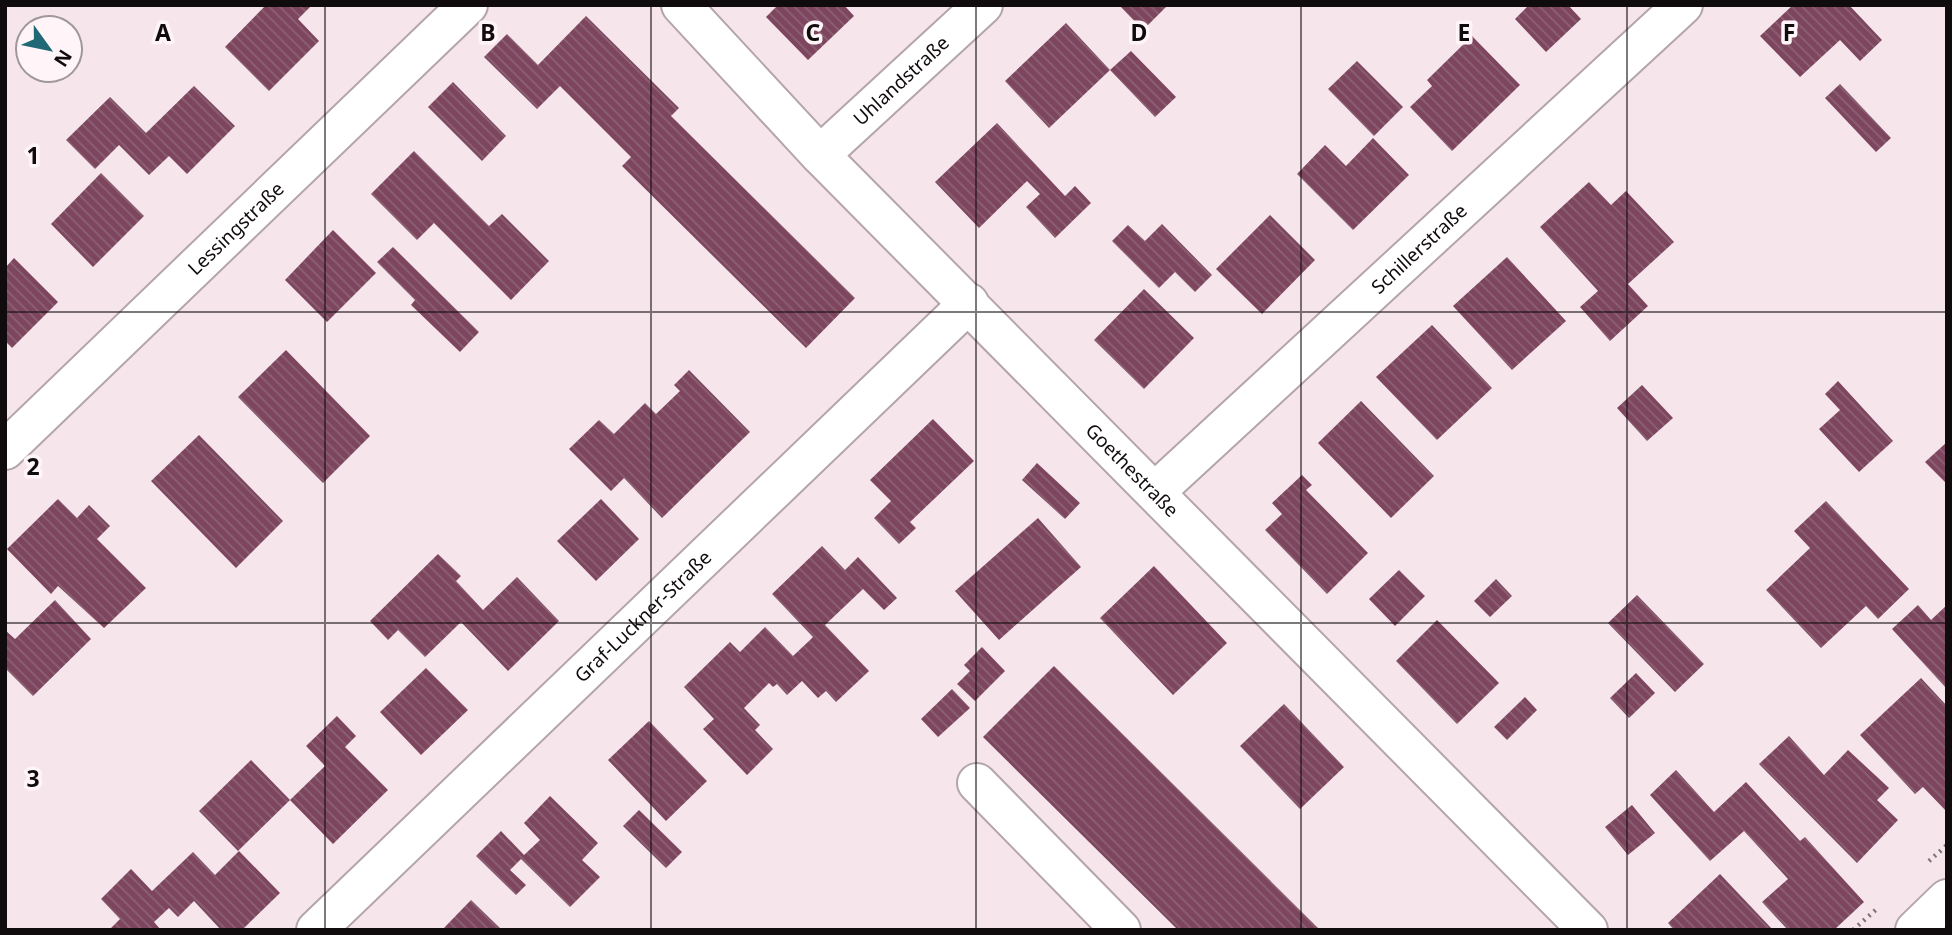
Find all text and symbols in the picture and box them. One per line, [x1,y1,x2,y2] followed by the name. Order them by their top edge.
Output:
[14,14,84,84] north arrow
[155,16,171,48] text: A
[480,16,496,48] text: B
[806,16,821,48] text: C
[1131,16,1147,48] text: D
[1458,16,1470,48] text: E
[1783,16,1795,48] text: F
[847,30,954,131] street label: Uhlandstraße
[48,45,78,72] text: N
[26,139,40,171] text: 1
[182,176,289,281] street label: Lessingstraße
[1365,198,1472,299] street label: Schillerstraße
[1080,417,1184,523] street label: Goethestraße
[26,450,40,482] text: 2
[569,544,717,688] street label: Graf-Luckner-Straße
[26,762,40,794] text: 3

